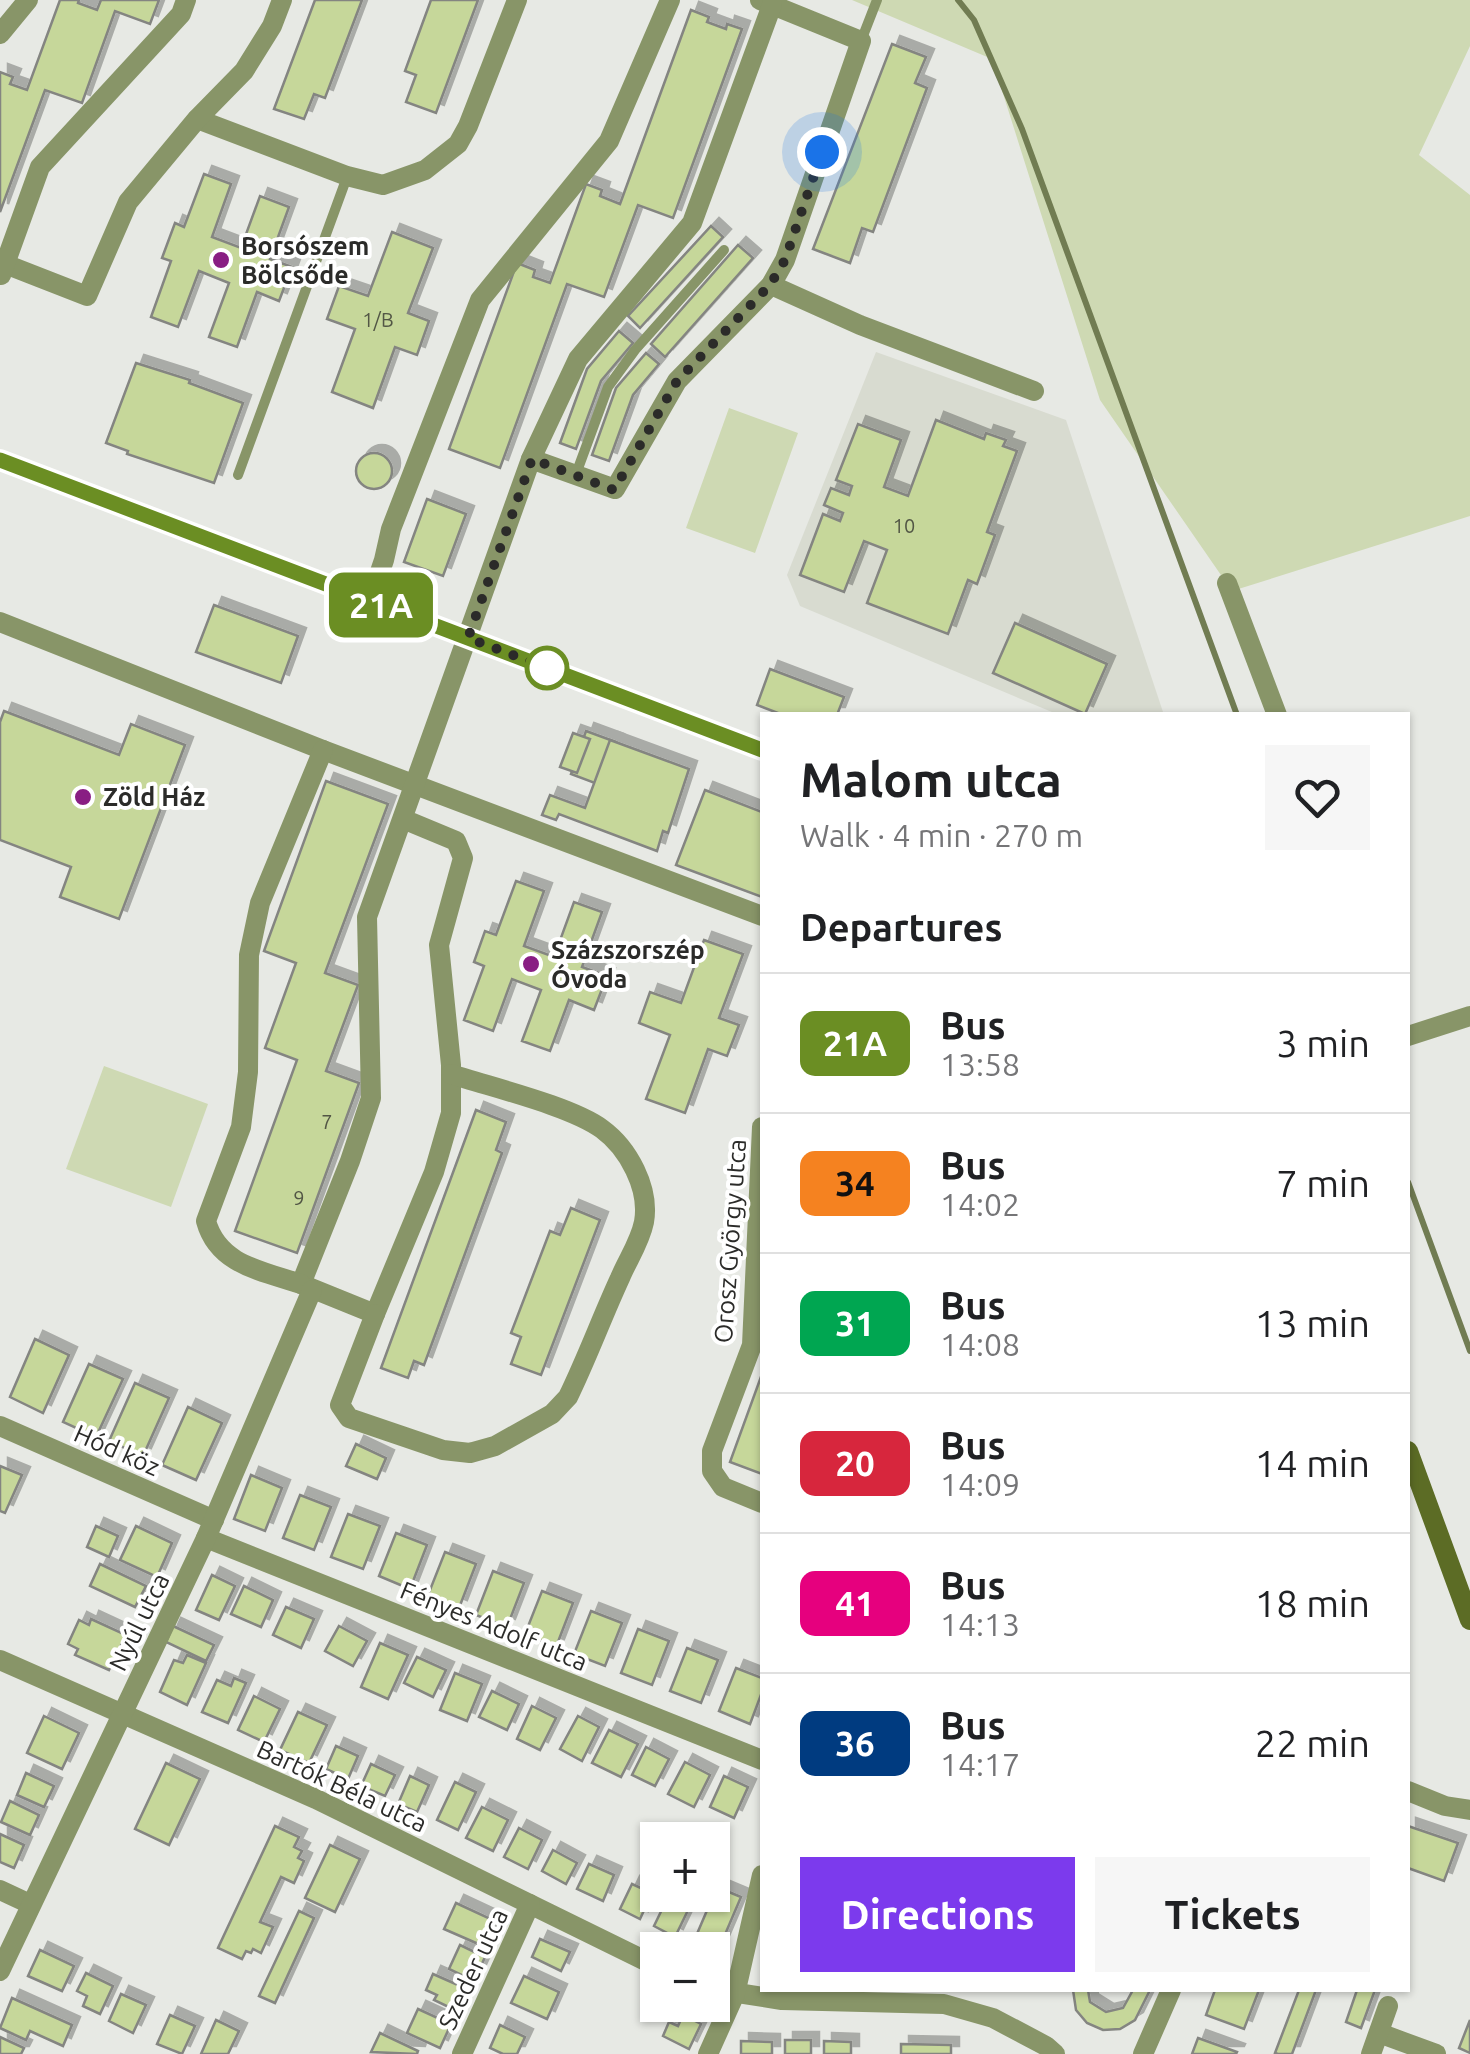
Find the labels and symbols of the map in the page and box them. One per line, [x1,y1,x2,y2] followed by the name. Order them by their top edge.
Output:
[797,127,847,177] your location
[241,232,369,289] place label: Borsószem Bölcsőde
[210,249,232,271] marker: Borsószem Bölcsőde
[362,308,394,331] house number: 1/B
[893,514,915,537] house number: 10
[324,572,438,638] line badge: 21A
[526,647,568,689] unlabelled marker
[103,783,205,811] place label: Zöld Ház
[72,786,94,808] marker: Zöld Ház
[551,936,705,993] place label: Százszorszép Óvoda
[520,953,542,975] marker: Százszorszép Óvoda
[321,1110,333,1133] house number: 7
[709,1138,751,1344] street label: Orosz György utca
[293,1186,305,1209] house number: 9
[70,1419,164,1481] street label: Hód köz
[103,1569,175,1675] street label: Nyúl utca
[396,1576,592,1676] street label: Fényes Adolf utca
[253,1734,431,1838] street label: Bartók Béla utca
[433,1904,513,2034] street label: Szeder utca

